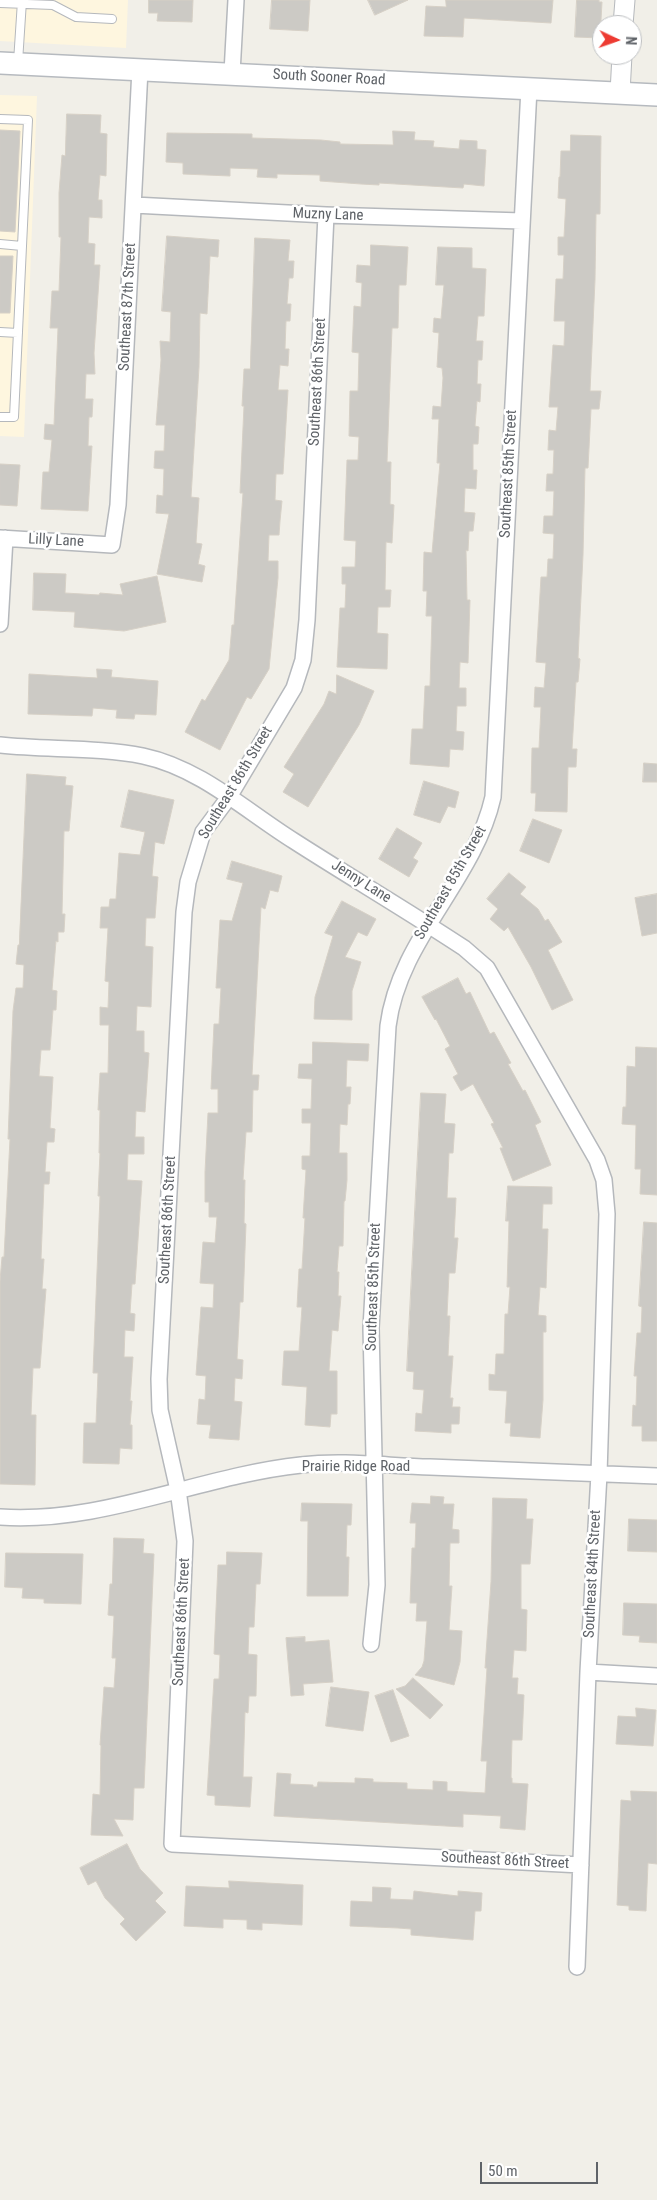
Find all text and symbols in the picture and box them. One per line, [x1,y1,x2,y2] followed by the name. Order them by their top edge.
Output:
[592,15,642,65] north arrow
[623,36,639,45] text: N
[272,66,386,90] street label: South Sooner Road
[292,205,364,225] street label: Muzny Lane
[116,242,140,372] street label: Southeast 87th Street
[306,317,330,447] street label: Southeast 86th Street
[497,409,521,539] street label: Southeast 85th Street
[28,531,84,551] street label: Lilly Lane
[195,723,277,843] street label: Southeast 86th Street
[411,823,491,943] street label: Southeast 85th Street
[328,857,394,907] street label: Jenny Lane
[156,1155,180,1285] street label: Southeast 86th Street
[363,1223,385,1351] street label: Southeast 85th Street
[302,1458,410,1476] street label: Prairie Ridge Road
[581,1509,605,1639] street label: Southeast 84th Street
[170,1557,194,1687] street label: Southeast 86th Street
[440,1849,570,1873] street label: Southeast 86th Street
[482,2152,600,2184] scale bar
[488,2162,518,2180] text: 50 m

